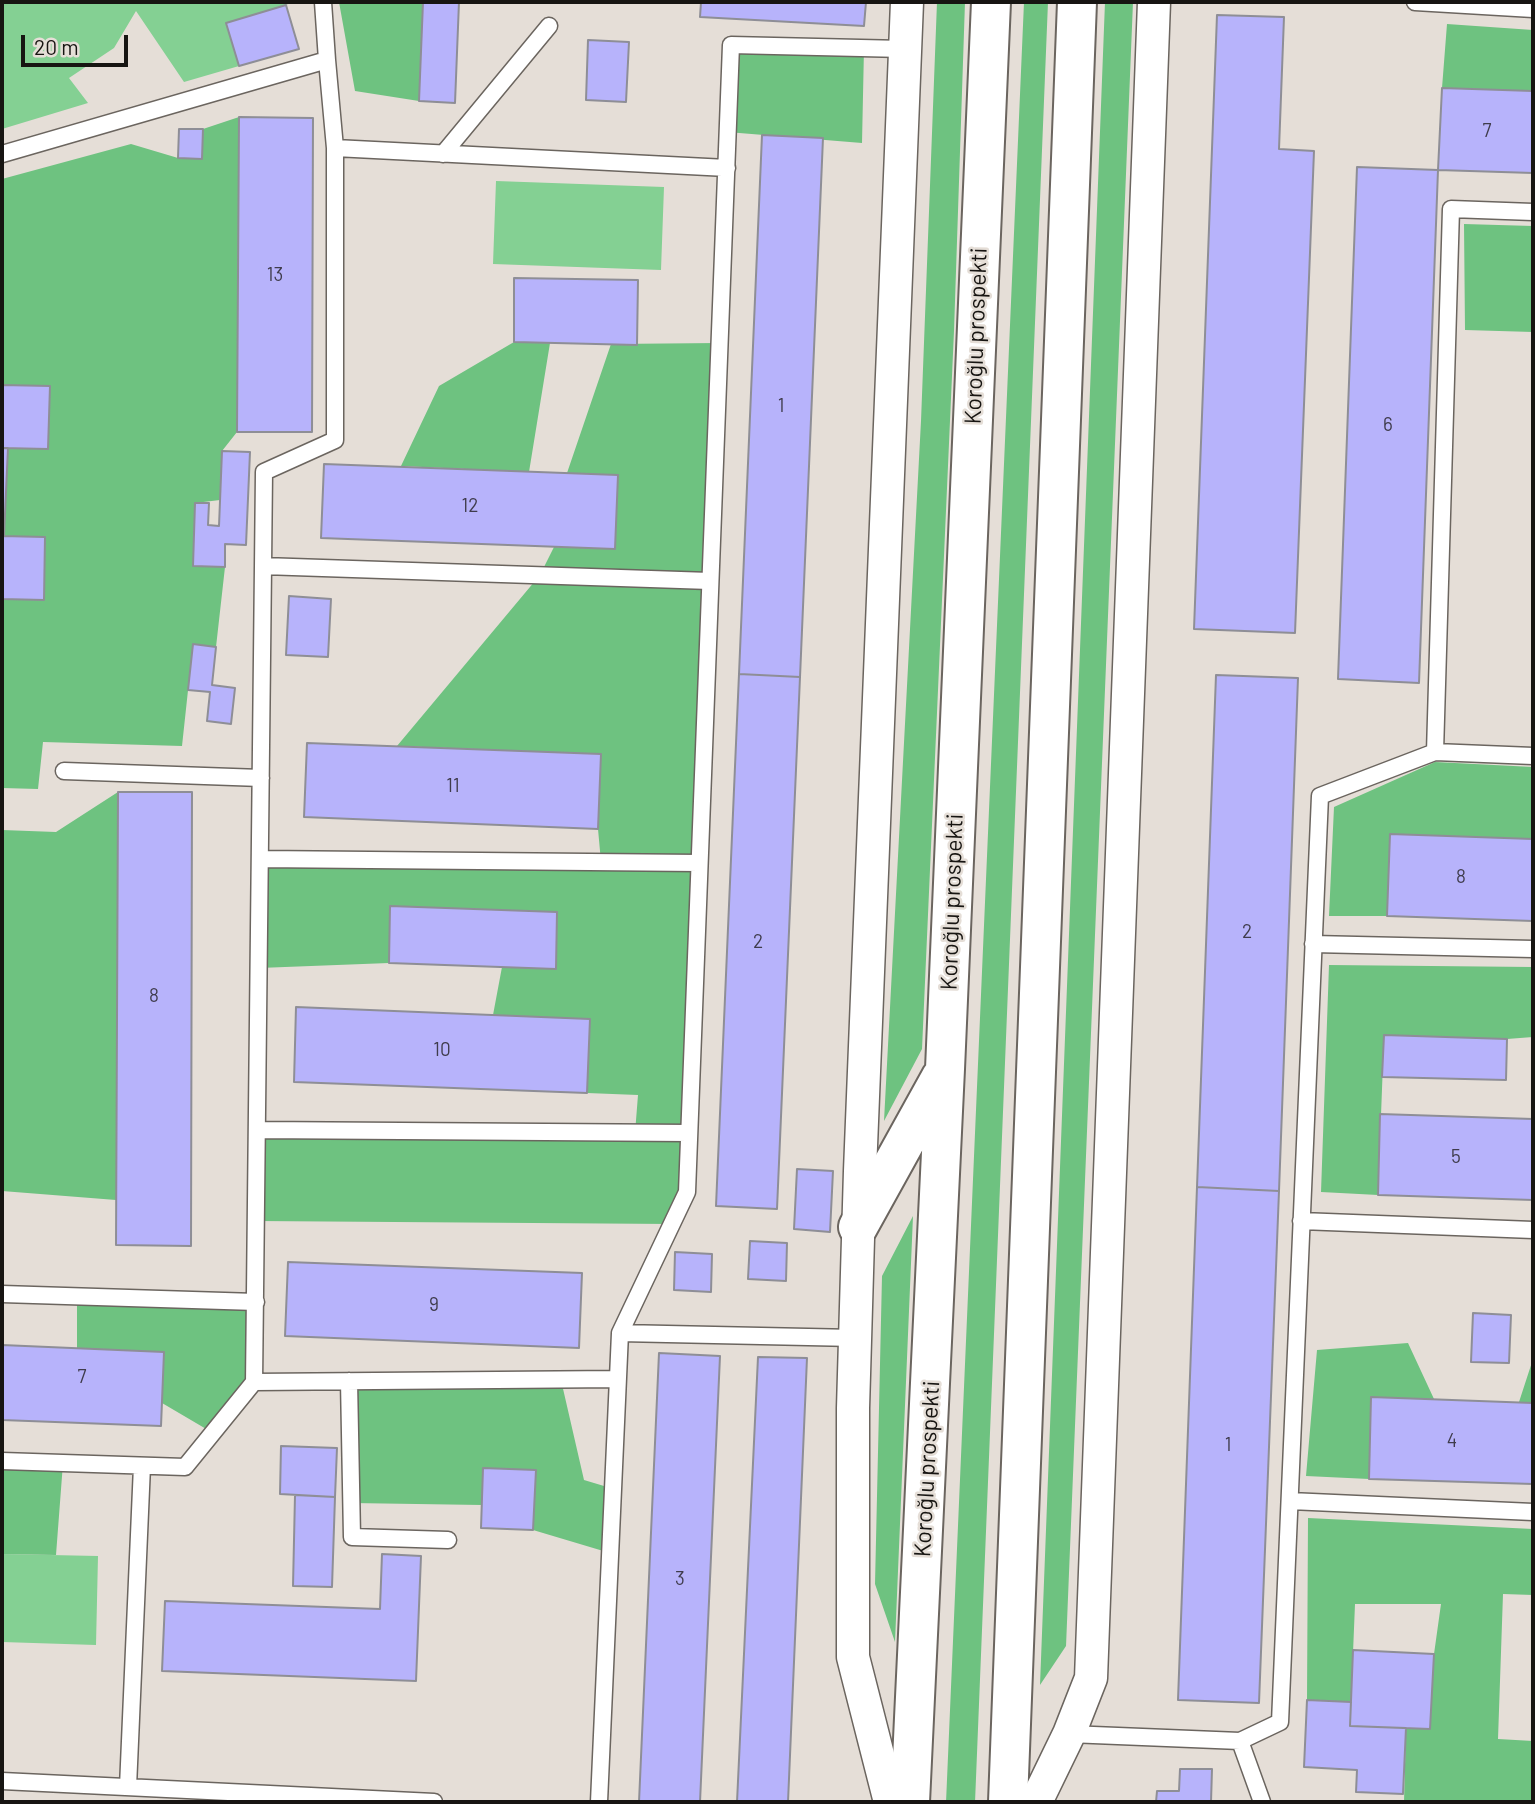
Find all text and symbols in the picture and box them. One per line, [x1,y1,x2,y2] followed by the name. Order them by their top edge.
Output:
[24,21,131,65] scale bar
[34,34,79,59] text: 20 m
[1483,120,1491,142] house number: 7
[959,247,993,425] street label: Koroğlu prospekti
[267,264,283,286] house number: 13
[778,395,784,417] house number: 1
[1383,414,1393,436] house number: 6
[462,495,478,517] house number: 12
[446,775,460,797] house number: 11
[935,813,969,991] street label: Koroğlu prospekti
[1456,866,1466,888] house number: 8
[1242,921,1252,943] house number: 2
[753,931,763,953] house number: 2
[149,985,159,1007] house number: 8
[433,1039,451,1061] house number: 10
[1451,1146,1461,1168] house number: 5
[429,1294,439,1316] house number: 9
[78,1366,86,1388] house number: 7
[909,1380,945,1558] street label: Koroğlu prospekti
[1447,1430,1457,1452] house number: 4
[1225,1434,1231,1456] house number: 1
[675,1568,685,1590] house number: 3

